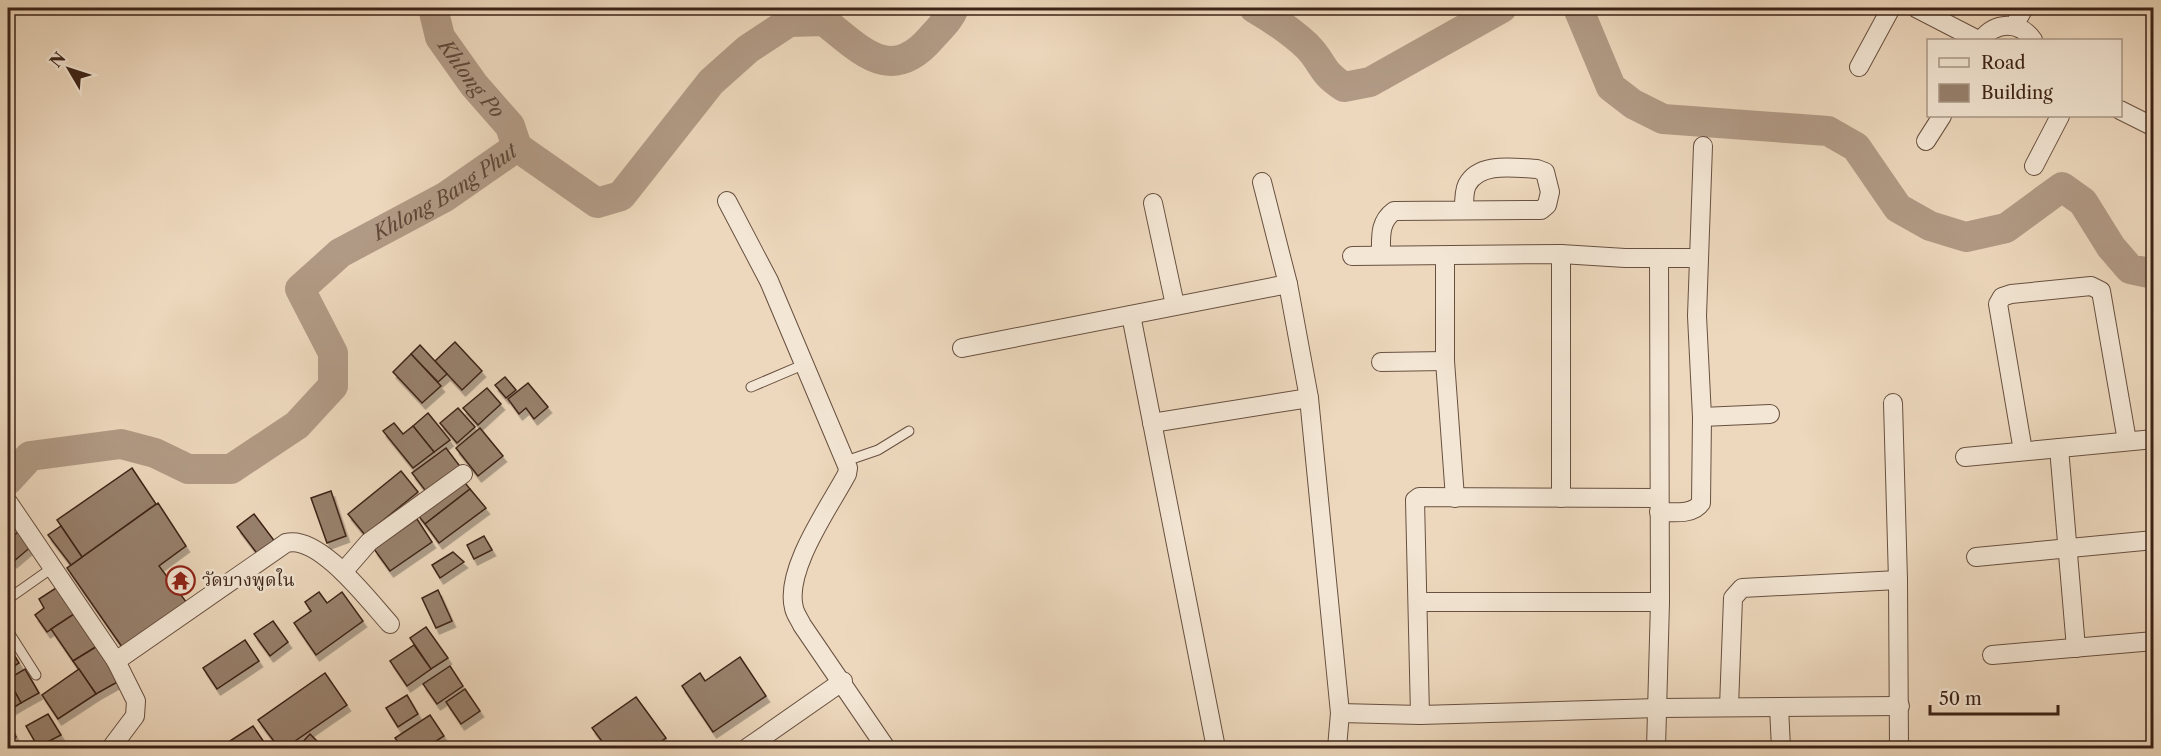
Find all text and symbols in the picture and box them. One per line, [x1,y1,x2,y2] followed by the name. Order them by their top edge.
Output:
[432,33,509,123] water label: Khlong Po
[39,39,99,99] north arrow
[1927,39,2122,117] legend
[45,48,70,71] text: N
[1981,52,2026,74] text: Road
[1981,82,2053,104] text: Building
[367,138,522,246] water label: Khlong Bang Phut
[165,564,197,596] temple icon: วัดบางพูดใน
[202,568,295,591] place label: วัดบางพูดใน
[1930,678,2058,716] scale bar
[1939,688,1982,710] text: 50 m

